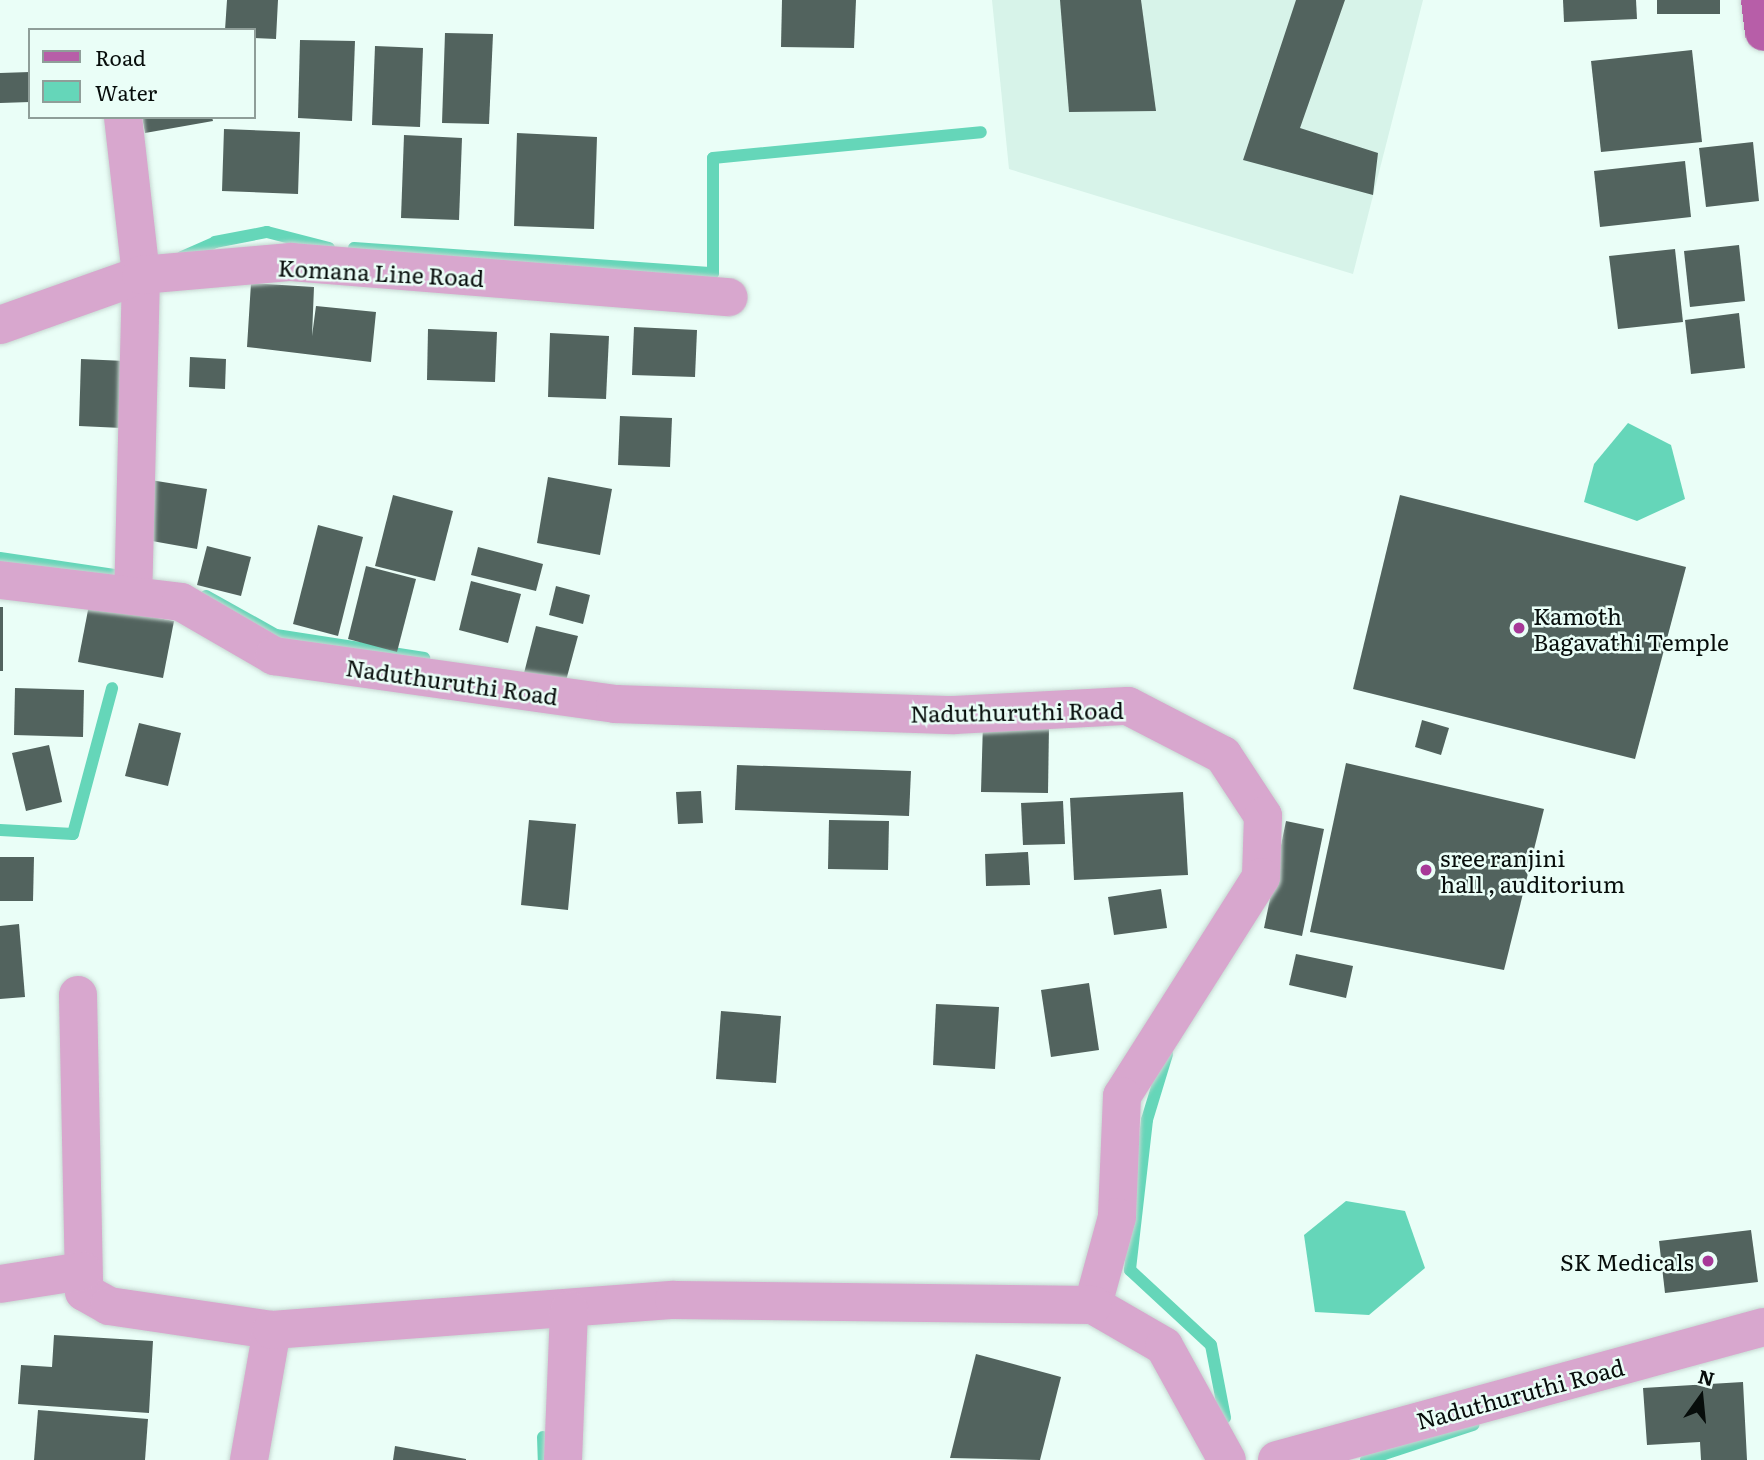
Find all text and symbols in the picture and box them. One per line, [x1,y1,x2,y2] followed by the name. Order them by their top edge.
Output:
[28,28,256,119] legend
[95,41,146,72] text: Road
[95,76,157,107] text: Water
[277,253,485,291] street label: Komana Line Road
[1533,601,1729,655] place label: Kamoth Bagavathi Temple
[1511,620,1527,636] marker: Kamoth Bagavathi Temple
[344,652,560,710] street label: Naduthuruthi Road
[910,695,1124,727] street label: Naduthuruthi Road
[1440,843,1625,897] place label: sree ranjini hall , auditorium
[1418,862,1434,878] marker: sree ranjini hall , auditorium
[1560,1247,1694,1275] place label: SK Medicals
[1700,1253,1716,1269] marker: SK Medicals
[1413,1352,1627,1434] street label: Naduthuruthi Road
[1695,1361,1718,1392] text: N
[1666,1362,1736,1432] north arrow

